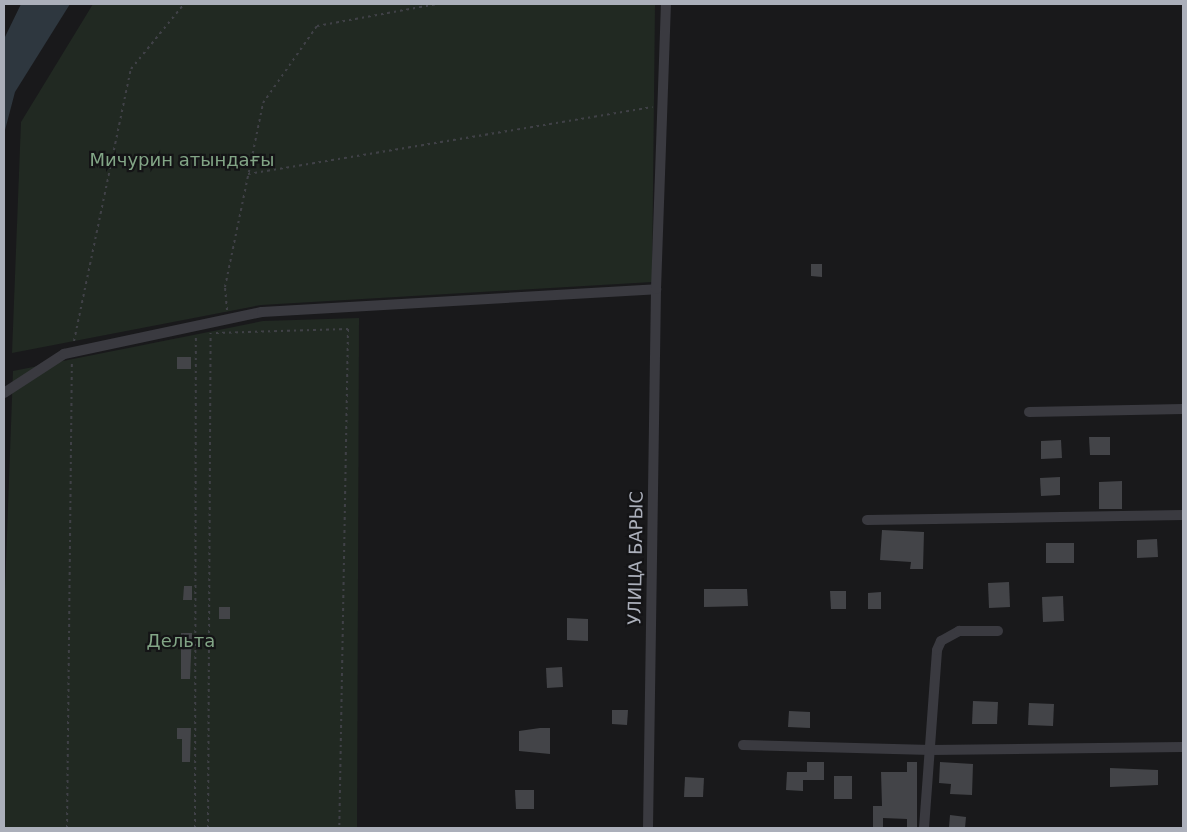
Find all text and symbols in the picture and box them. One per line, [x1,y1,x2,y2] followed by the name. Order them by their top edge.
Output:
[90,149,274,171] park label: Мичурин атындағы
[624,491,648,625] street label: УЛИЦА БАРЫС
[147,630,215,652] park label: Дельта

